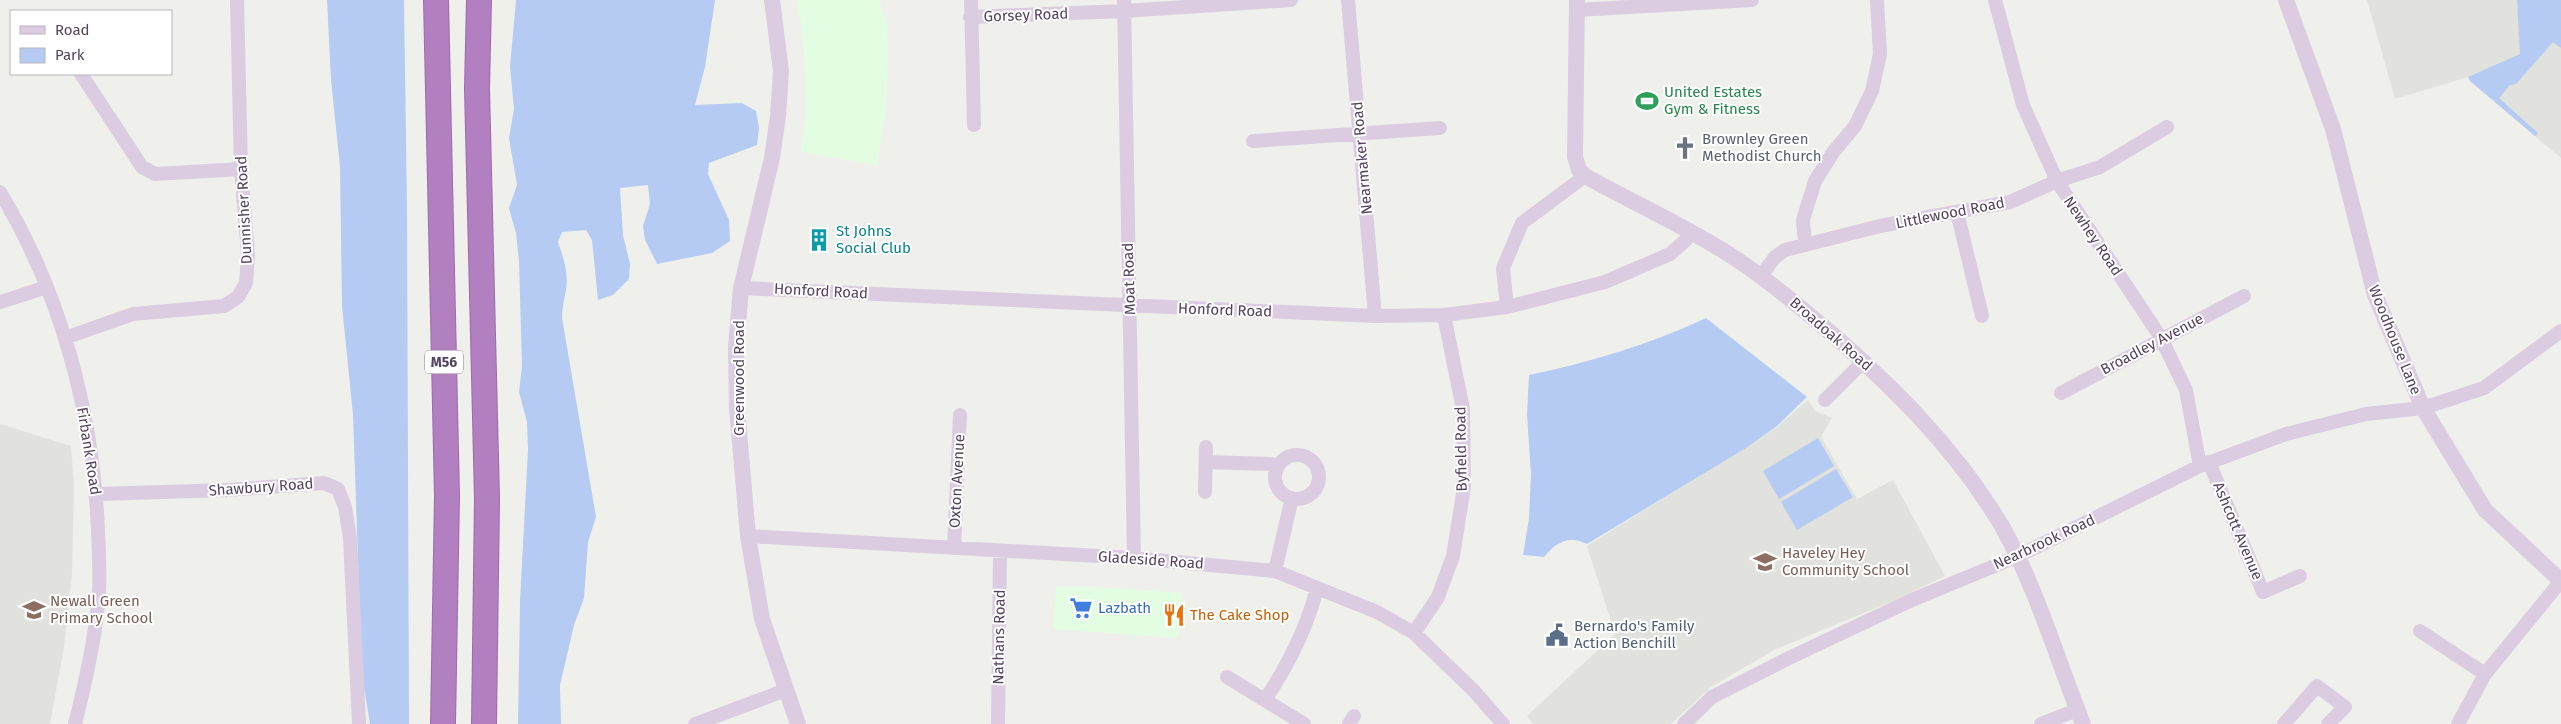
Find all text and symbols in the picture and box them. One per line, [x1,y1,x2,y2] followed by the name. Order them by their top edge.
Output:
[983,5,1069,25] street label: Gorsey Road
[10,10,172,75] legend
[55,21,90,39] text: Road
[55,46,85,64] text: Park
[1664,83,1762,118] place label: United Estates Gym & Fitness
[1634,88,1660,114] sports icon: United Estates Gym & Fitness
[1348,101,1376,215] street label: Nearmaker Road
[1702,130,1821,165] place label: Brownley Green Methodist Church
[1672,135,1698,161] church icon: Brownley Green Methodist Church
[232,155,256,265] street label: Dunnisher Road
[2060,193,2126,279] street label: Newhey Road
[1894,194,2006,232] street label: Littlewood Road
[836,222,911,257] place label: St Johns Social Club
[806,227,832,253] building icon: St Johns Social Club
[1119,242,1139,316] street label: Moat Road
[773,280,869,302] street label: Honford Road
[2365,283,2425,397] street label: Woodhouse Lane
[1786,293,1876,375] street label: Broadoak Road
[1178,299,1272,321] street label: Honford Road
[2098,309,2206,379] street label: Broadley Avenue
[730,320,748,436] street label: Greenwood Road
[425,351,463,374] road number: M56
[73,406,105,496] street label: Firbank Road
[1451,406,1471,492] street label: Byfield Road
[946,434,968,528] street label: Oxton Avenue
[208,474,314,500] street label: Shawbury Road
[2209,479,2267,583] street label: Ashcott Avenue
[1990,511,2098,573] street label: Nearbrook Road
[1782,544,1910,579] place label: Haveley Hey Community School
[1097,547,1205,573] street label: Gladeside Road
[1752,549,1778,575] school or university icon: Haveley Hey Community School
[989,589,1009,685] street label: Nathans Road
[50,592,153,627] place label: Newall Green Primary School
[1068,595,1094,621] supermarket icon: Lazbath
[21,597,47,623] school or university icon: Newall Green Primary School
[1098,599,1151,617] place label: Lazbath
[1161,602,1187,628] restaurant icon: The Cake Shop
[1190,606,1289,624] place label: The Cake Shop
[1574,617,1695,652] place label: Bernardo's Family Action Benchill
[1544,622,1570,648] public building icon: Bernardo's Family Action Benchill

